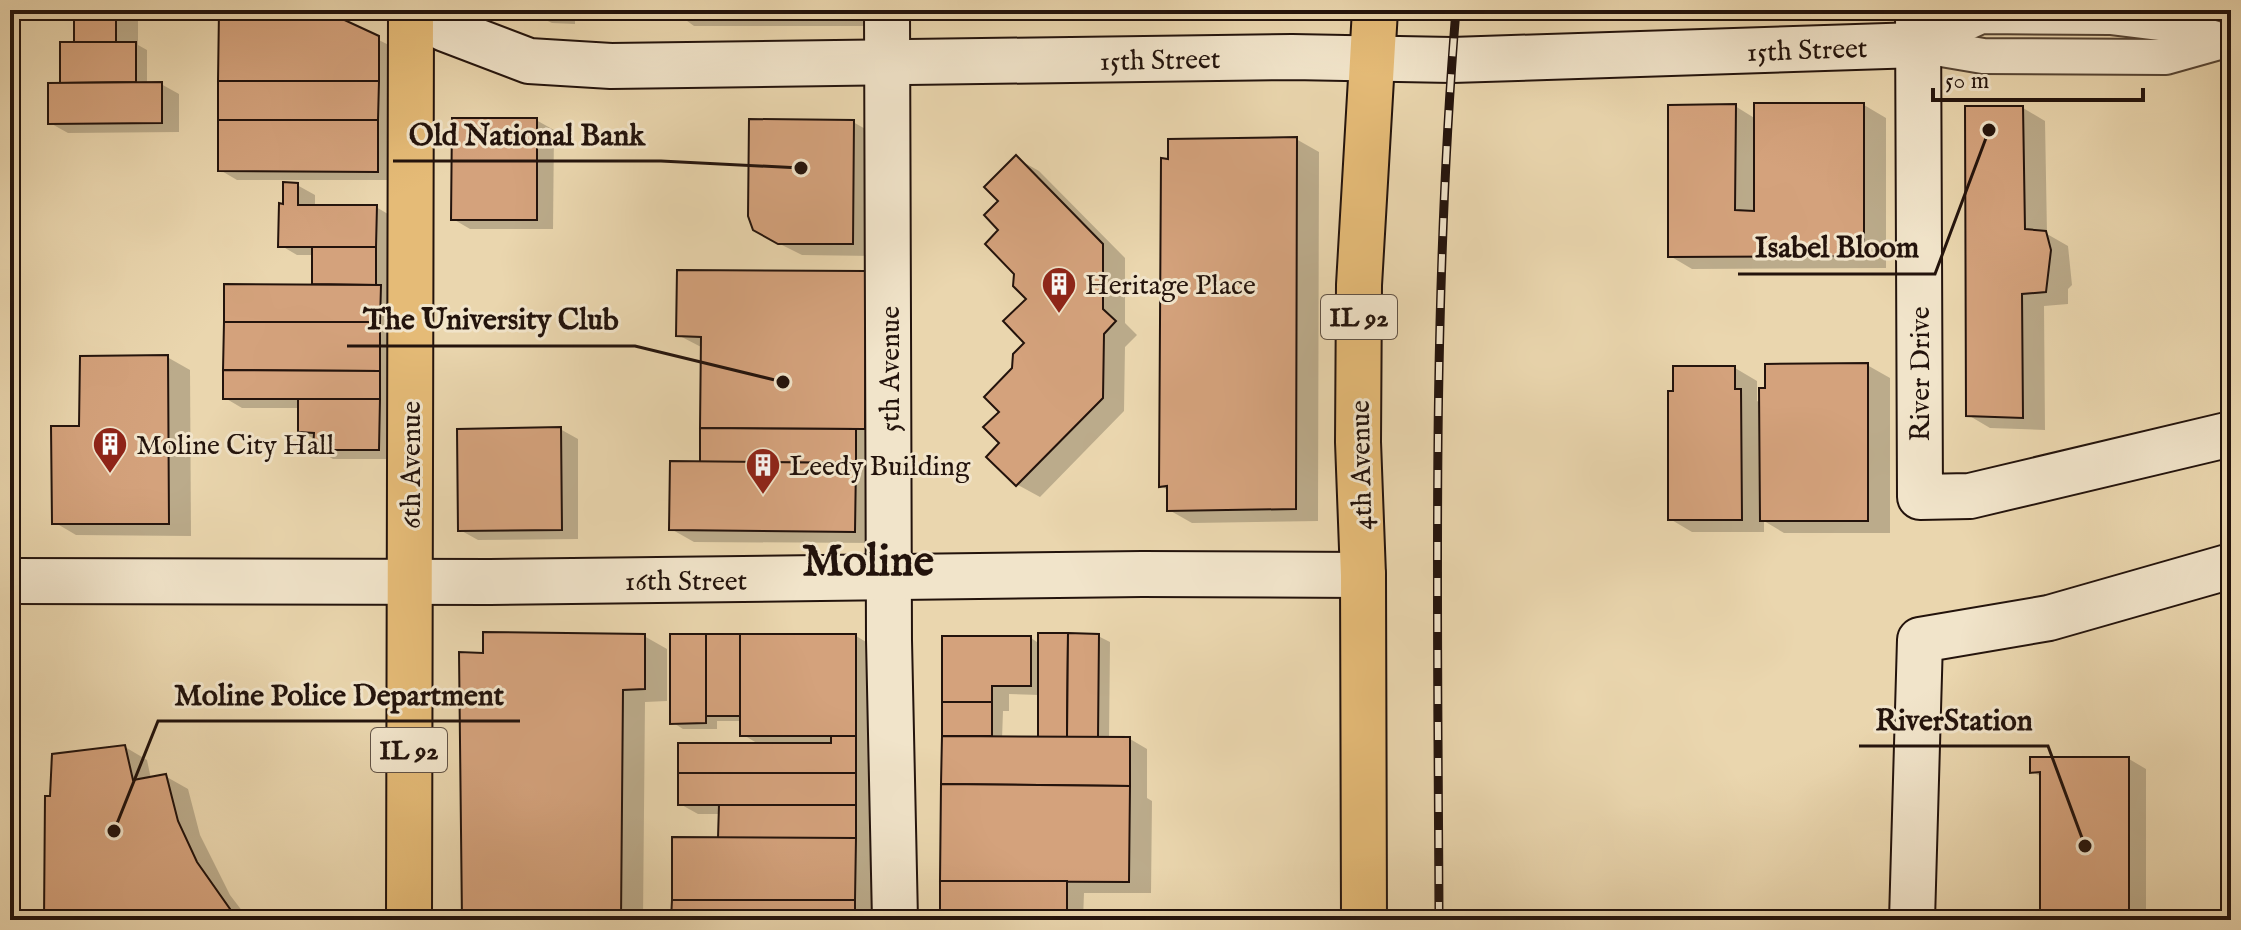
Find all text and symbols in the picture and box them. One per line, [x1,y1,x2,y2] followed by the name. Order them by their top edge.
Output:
[1746,32,1868,71] street label: 15th Street
[1099,43,1221,80] street label: 15th Street
[1933,52,2143,102] scale bar
[1945,66,1989,97] text: 50 m
[393,107,661,161] callout: Old National Bank
[409,118,646,156] text: Old National Bank
[1738,220,1935,274] callout: Isabel Bloom
[1755,230,1919,268] text: Isabel Bloom
[1040,265,1078,315] building icon: Heritage Place
[1085,269,1256,304] place label: Heritage Place
[347,292,635,346] callout: The University Club
[1321,295,1397,339] road number: IL 92
[362,302,619,340] text: The University Club
[874,306,909,432] street label: 5th Avenue
[1904,306,1939,442] street label: River Drive
[1344,400,1381,530] street label: 4th Avenue
[395,401,430,529] street label: 6th Avenue
[91,425,129,475] building icon: Moline City Hall
[136,429,335,464] place label: Moline City Hall
[744,446,782,496] building icon: Leedy Building
[789,450,971,485] place label: Leedy Building
[802,535,934,591] district label: Moline
[625,565,748,600] street label: 16th Street
[158,667,520,721] callout: Moline Police Department
[174,678,505,716] text: Moline Police Department
[1859,692,2048,746] callout: RiverStation
[1875,703,2033,741] text: RiverStation
[371,728,447,772] road number: IL 92

